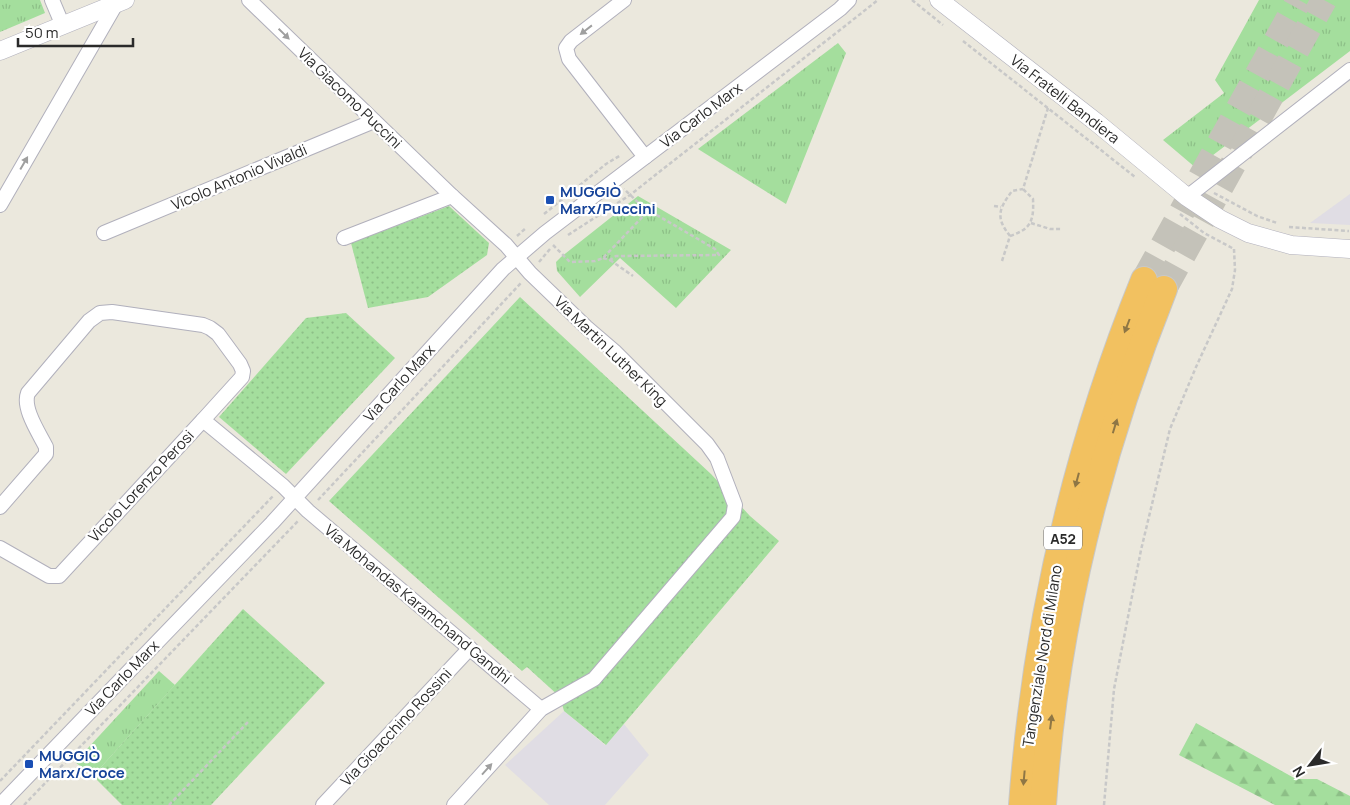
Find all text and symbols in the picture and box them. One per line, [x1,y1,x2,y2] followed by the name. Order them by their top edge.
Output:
[18,15,132,47] scale bar
[25,22,59,43] text: 50 m
[579,25,593,35] one-way arrow
[278,28,290,40] one-way arrow
[293,43,407,153] street label: Via Giacomo Puccini
[1006,50,1124,148] street label: Via Fratelli Bandiera
[656,77,746,153] street label: Via Carlo Marx
[168,139,310,215] street label: Vicolo Antonio Vivaldi
[20,156,29,169] one-way arrow
[560,181,656,219] place label: MUGGIÒ Marx/Puccini
[544,194,556,206] marker: MUGGIÒ Marx/Puccini
[550,291,672,411] street label: Via Martin Luther King
[1122,319,1130,333] one-way arrow
[359,340,440,426] street label: Via Carlo Marx
[1111,419,1119,434] one-way arrow
[83,425,199,547] street label: Vicolo Lorenzo Perosi
[1073,473,1081,488] one-way arrow
[320,519,516,689] street label: Via Mohandas Karamchand Gandhi
[1044,526,1082,550] road number: A52
[1017,563,1067,748] street label: Tangenziale Nord di Milano
[81,636,164,720] street label: Via Carlo Marx
[336,663,456,791] street label: Via Gioacchino Rossini
[1047,713,1055,729] one-way arrow
[1285,740,1335,790] north arrow
[39,745,125,783] place label: MUGGIÒ Marx/Croce
[23,758,35,770] marker: MUGGIÒ Marx/Croce
[481,763,493,775] one-way arrow
[1288,763,1309,781] text: N
[1020,770,1028,786] one-way arrow

